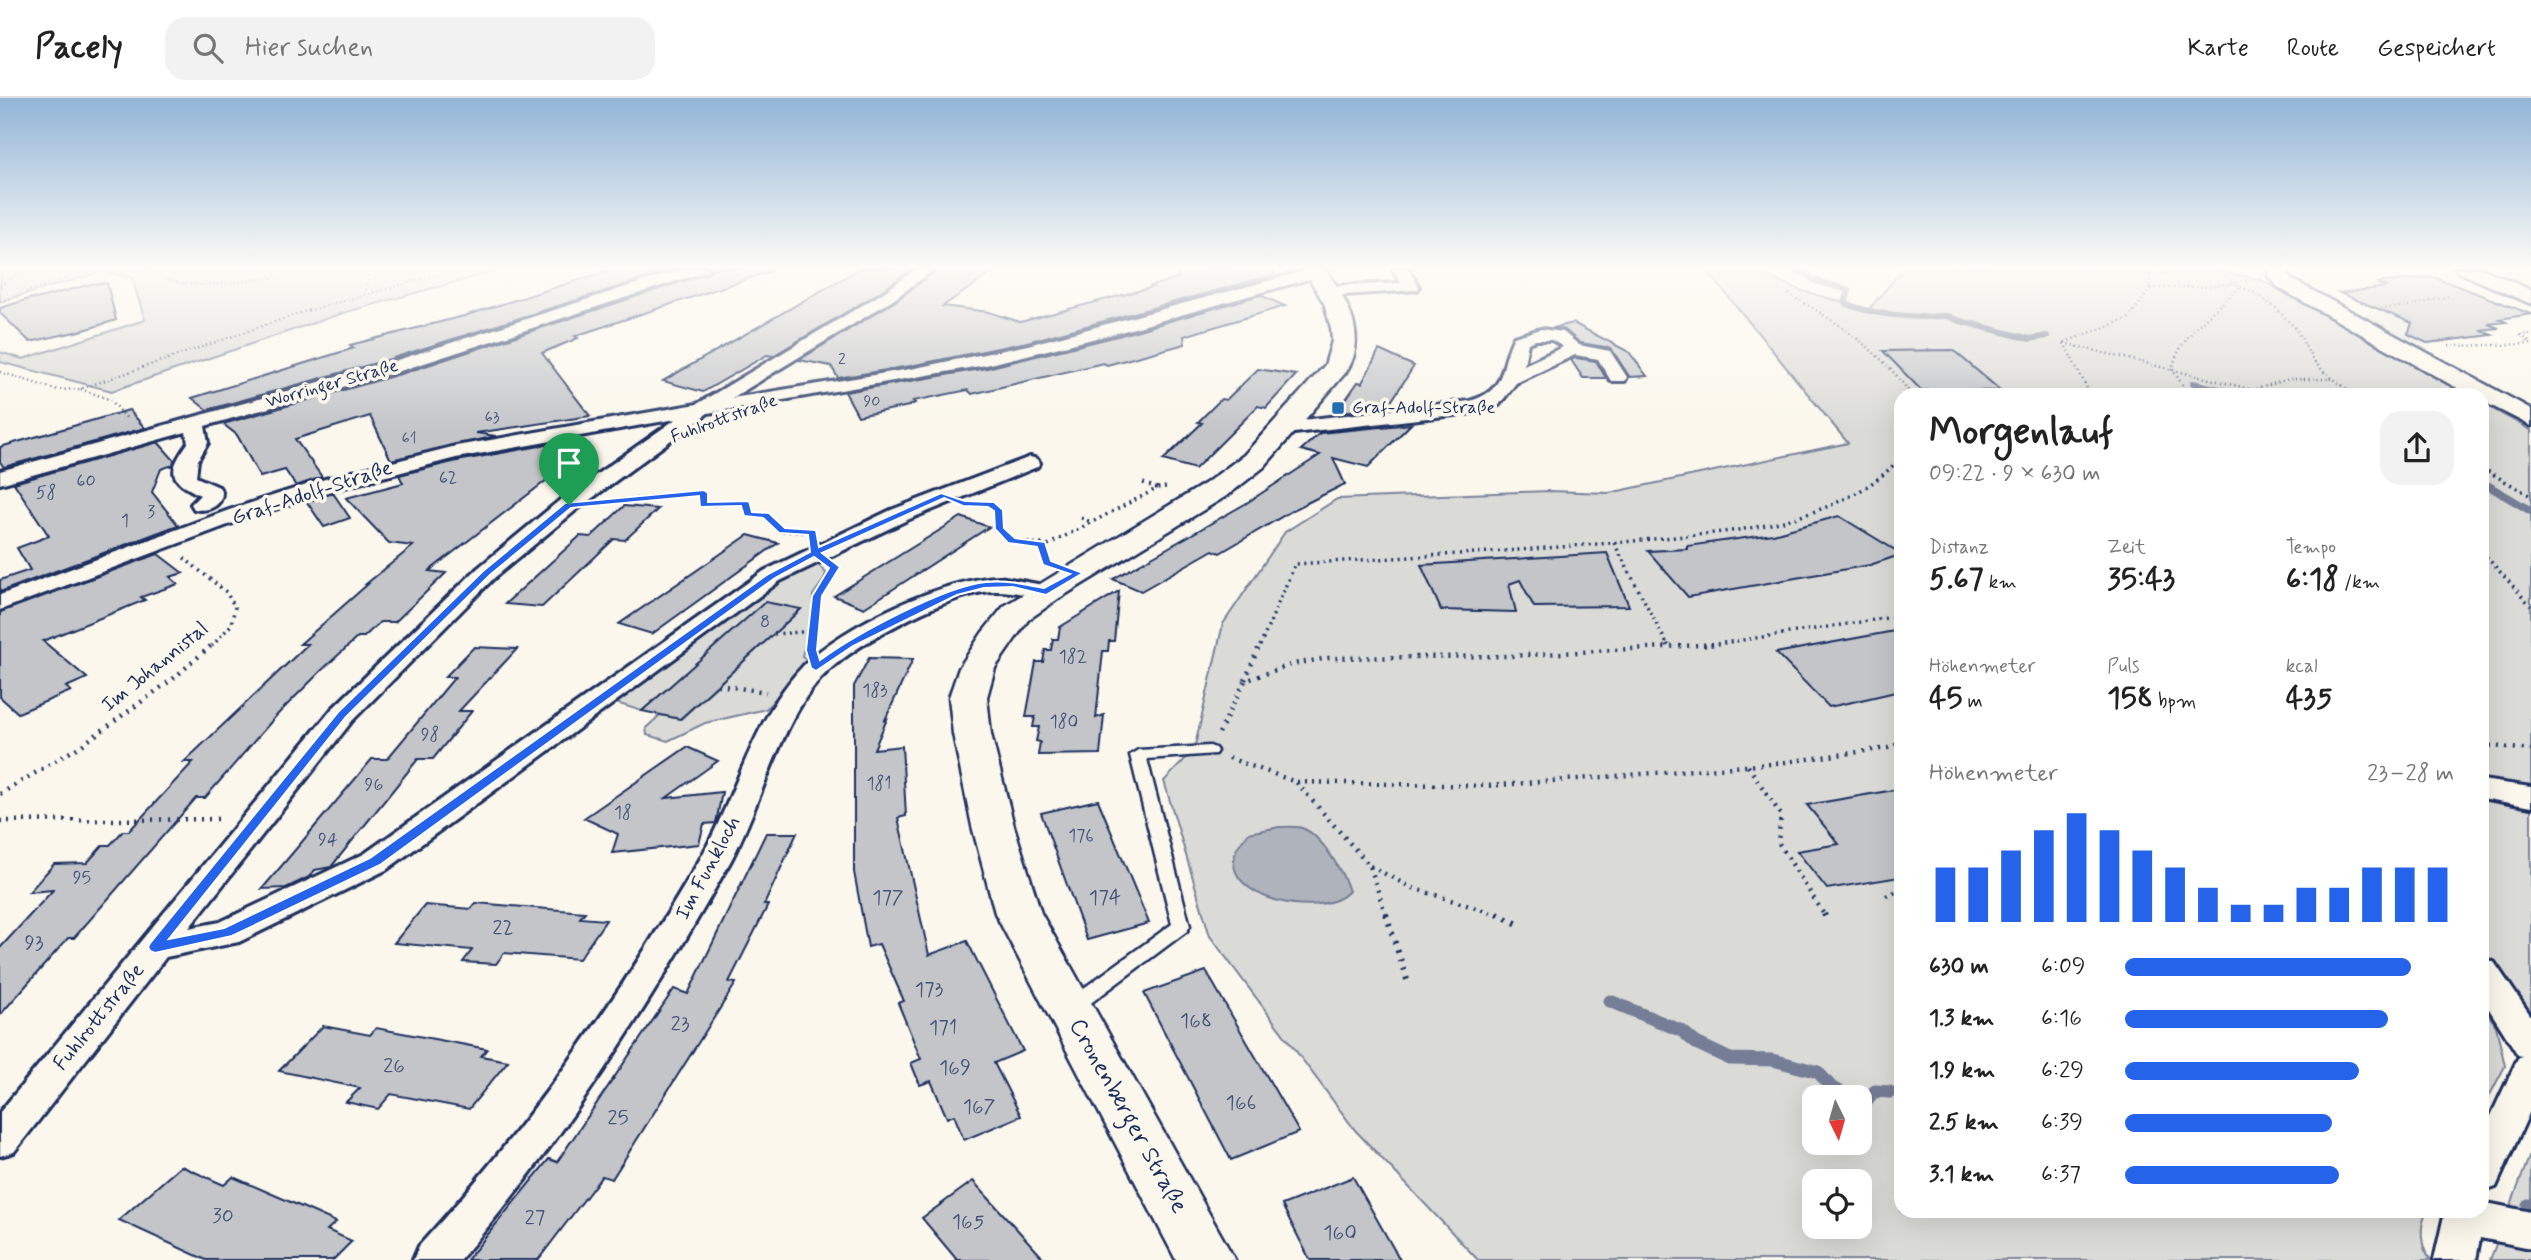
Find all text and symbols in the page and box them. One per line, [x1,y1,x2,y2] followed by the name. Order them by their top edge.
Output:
[165,17,655,80] search box
[35,26,123,70] text: Pacely
[189,29,227,67] icon: search
[245,31,373,65] text: Hier suchen
[2187,33,2249,64] text: Karte
[2287,33,2339,64] text: Route
[2377,33,2496,64] text: Gespeichert
[838,349,846,370] house number: 2
[263,354,402,416] street label: Worringer Straße
[667,389,781,449] street label: Fuhlrottstraße
[863,391,881,412] house number: 90
[1352,396,1496,420] place label: Graf-Adolf-Straße
[1330,400,1346,416] marker: Graf-Adolf-Straße
[485,407,500,428] house number: 63
[1929,408,2113,457] text: Morgenlauf
[2380,411,2454,485] button: share
[401,428,417,449] house number: 61
[539,433,599,505] pin
[550,444,588,482] icon: arrive
[228,454,396,532] street label: Graf-Adolf-Straße
[1929,459,2100,489] text: 09:22 · 9 × 630 m
[439,466,457,490] house number: 62
[76,469,96,493] house number: 60
[36,481,56,505] house number: 58
[147,500,155,524] house number: 3
[121,509,129,533] house number: 1
[1929,535,1989,560] text: Distanz
[2107,535,2146,560] text: Zeit
[2286,535,2336,560] text: Tempo
[1929,560,1984,599] text: 5.67
[2107,560,2175,599] text: 35:43
[2286,560,2339,599] text: 6:18
[1984,570,2017,595] text: km
[2339,570,2380,595] text: /km
[760,610,770,634] house number: 8
[96,615,214,719] street label: Im Johannistal
[1059,645,1088,669] house number: 182
[1929,654,2035,679] text: Höhenmeter
[2107,654,2139,679] text: Puls
[2286,654,2318,679] text: kcal
[862,679,888,703] house number: 183
[1929,679,1962,718] text: 45
[2107,679,2153,718] text: 158
[2286,679,2333,718] text: 435
[1962,689,1983,714] text: m
[2153,689,2196,714] text: bpm
[1050,710,1078,734] house number: 180
[421,723,439,747] house number: 98
[1929,759,2058,789] text: Höhenmeter
[2367,759,2454,789] text: 23–28 m
[867,772,891,796] house number: 181
[365,773,383,797] house number: 96
[614,801,632,825] house number: 18
[669,811,747,925] street label: Im Funkloch
[1068,824,1094,848] house number: 176
[318,828,338,852] house number: 94
[73,866,91,890] house number: 95
[872,884,904,912] house number: 177
[1089,884,1121,912] house number: 174
[492,914,514,942] house number: 22
[24,929,44,957] house number: 93
[1929,952,1989,982] text: 630 m
[2041,952,2085,982] text: 6:09
[47,957,151,1077] street label: Fuhlrottstraße
[915,976,944,1004] house number: 173
[1929,1004,1994,1034] text: 1.3 km
[2041,1004,2082,1034] text: 6:16
[1180,1007,1212,1035] house number: 168
[670,1010,690,1038] house number: 23
[1059,1013,1195,1221] street label: Cronenberger Straße
[929,1014,957,1042] house number: 171
[383,1052,405,1080] house number: 26
[939,1054,971,1082] house number: 169
[1929,1056,1995,1086] text: 1.9 km
[2041,1056,2084,1086] text: 6:29
[1802,1085,1872,1155] north arrow
[1802,1085,1872,1239] map controls
[1226,1089,1256,1117] house number: 166
[963,1093,995,1121] house number: 167
[607,1104,629,1132] house number: 25
[1929,1108,1999,1138] text: 2.5 km
[2041,1108,2083,1138] text: 6:39
[1929,1160,1994,1190] text: 3.1 km
[2041,1160,2081,1190] text: 6:37
[1802,1169,1872,1239] button: locate
[212,1202,234,1230] house number: 30
[525,1204,545,1232] house number: 27
[952,1208,984,1236] house number: 165
[1323,1219,1357,1247] house number: 160

